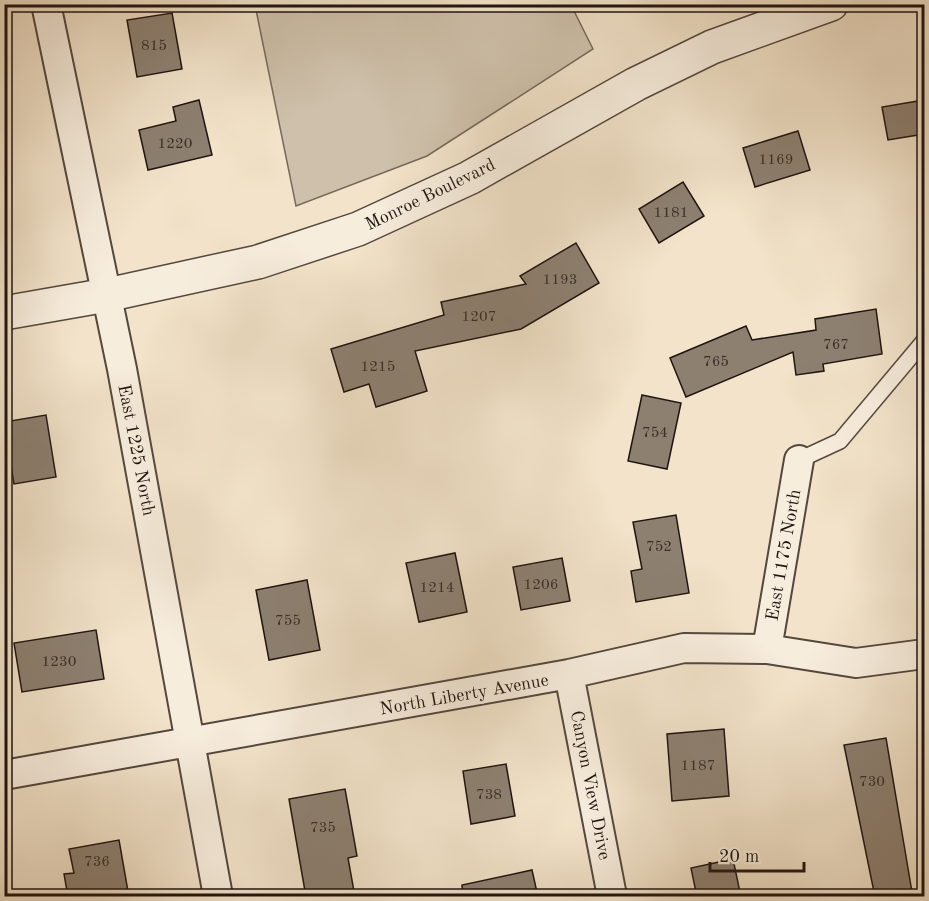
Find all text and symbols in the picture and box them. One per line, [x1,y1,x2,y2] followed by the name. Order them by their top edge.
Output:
[141,39,167,54] house number: 815
[158,137,192,152] house number: 1220
[759,153,793,168] house number: 1169
[363,156,498,234] street label: Monroe Boulevard
[654,206,688,221] house number: 1181
[543,273,577,288] house number: 1193
[462,310,496,325] house number: 1207
[823,338,849,353] house number: 767
[703,355,729,370] house number: 765
[361,360,395,375] house number: 1215
[114,383,158,518] street label: East 1225 North
[642,426,668,441] house number: 754
[764,488,804,622] street label: East 1175 North
[646,540,672,555] house number: 752
[524,578,558,593] house number: 1206
[420,581,454,596] house number: 1214
[275,614,301,629] house number: 755
[42,655,76,670] house number: 1230
[378,671,550,719] street label: North Liberty Avenue
[567,709,613,861] street label: Canyon View Drive
[681,759,715,774] house number: 1187
[859,775,885,790] house number: 730
[476,788,502,803] house number: 738
[310,821,336,836] house number: 735
[710,835,804,873] scale bar
[719,848,759,866] text: 20 m
[84,855,110,870] house number: 736

